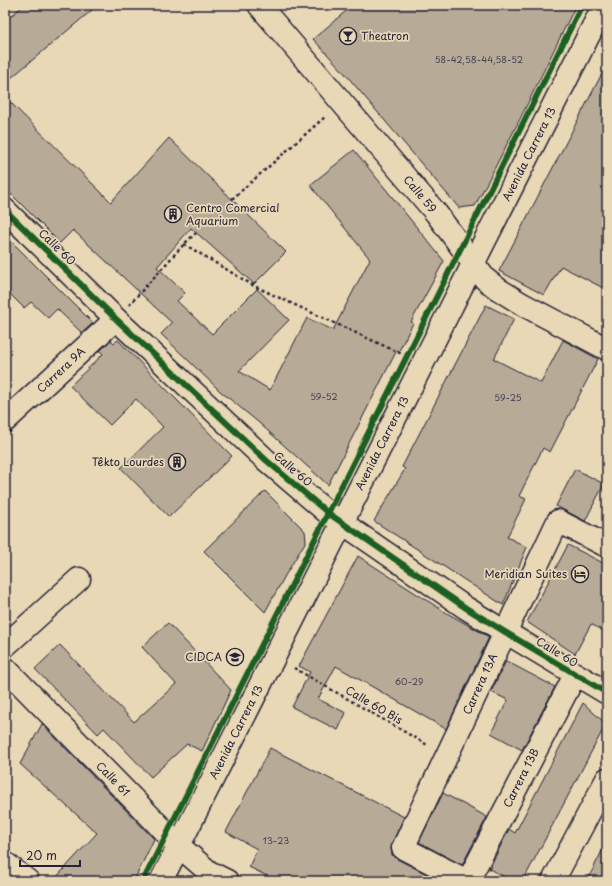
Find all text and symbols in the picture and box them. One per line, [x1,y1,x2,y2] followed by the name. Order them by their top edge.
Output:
[338,26,358,46] bar icon: Theatron
[361,27,409,44] place label: Theatron
[435,52,523,66] house number: 58-42,58-44,58-52
[497,104,560,204] street label: Avenida Carrera 13
[400,171,441,216] street label: Calle 59
[186,199,279,229] place label: Centro Comercial Aquarium
[163,204,183,224] building icon: Centro Comercial Aquarium
[35,225,80,269] street label: Calle 60
[33,342,89,397] street label: Carrera 9A
[310,389,338,403] house number: 59-52
[494,390,522,404] house number: 59-25
[350,393,413,493] street label: Avenida Carrera 13
[270,447,316,490] street label: Calle 60
[167,452,187,472] building icon: Têkto Lourdes
[92,453,164,470] place label: Têkto Lourdes
[570,564,590,584] hotel icon: Meridian Suites
[484,565,567,582] place label: Meridian Suites
[533,632,581,671] street label: Calle 60
[225,647,245,667] school or university icon: CIDCA
[185,648,222,665] place label: CIDCA
[458,650,501,717] street label: Carrera 13A
[395,674,423,688] house number: 60-29
[342,681,406,728] street label: Calle 60 Bis
[204,682,267,782] street label: Avenida Carrera 13
[498,745,543,810] street label: Carrera 13B
[92,757,134,800] street label: Calle 61
[263,833,289,847] house number: 13-23
[20,842,80,868] scale bar
[26,846,57,864] text: 20 m

